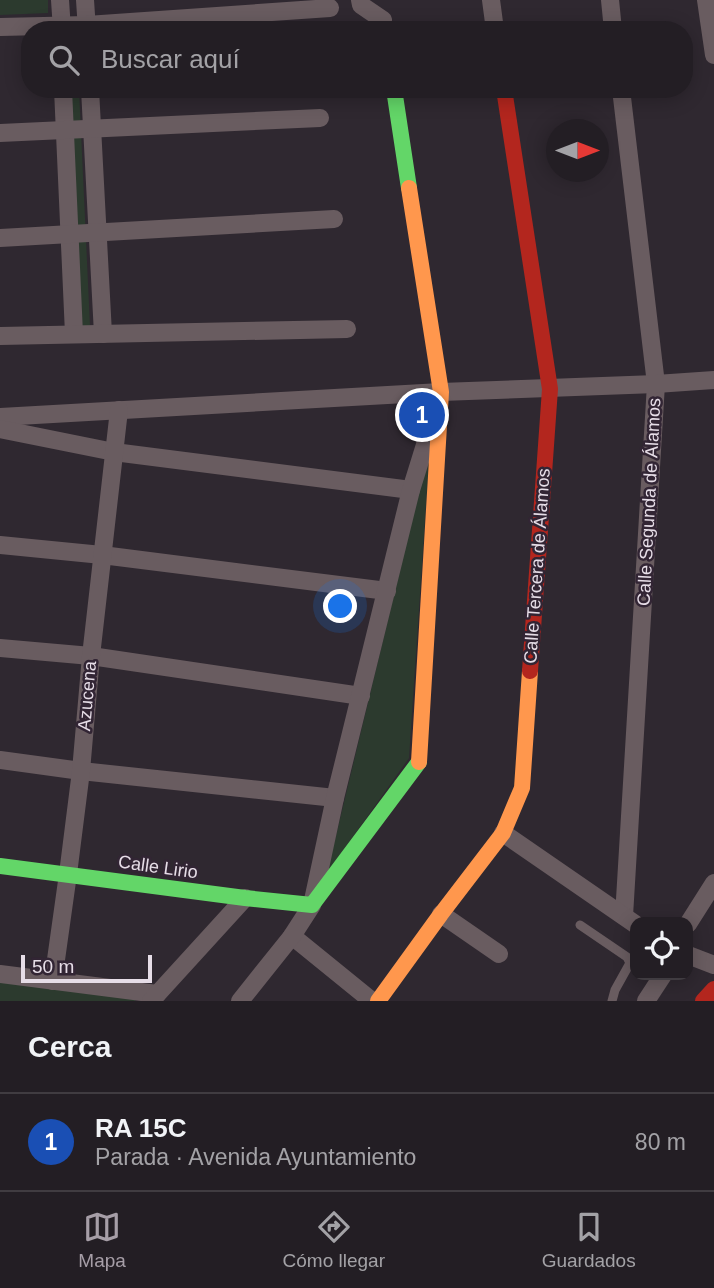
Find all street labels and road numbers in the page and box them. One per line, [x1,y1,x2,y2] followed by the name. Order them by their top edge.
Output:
[634,398,664,606] street label: Calle Segunda de Álamos
[520,468,554,664] street label: Calle Tercera de Álamos
[74,659,100,732] street label: Azucena
[117,852,199,882] street label: Calle Lirio

